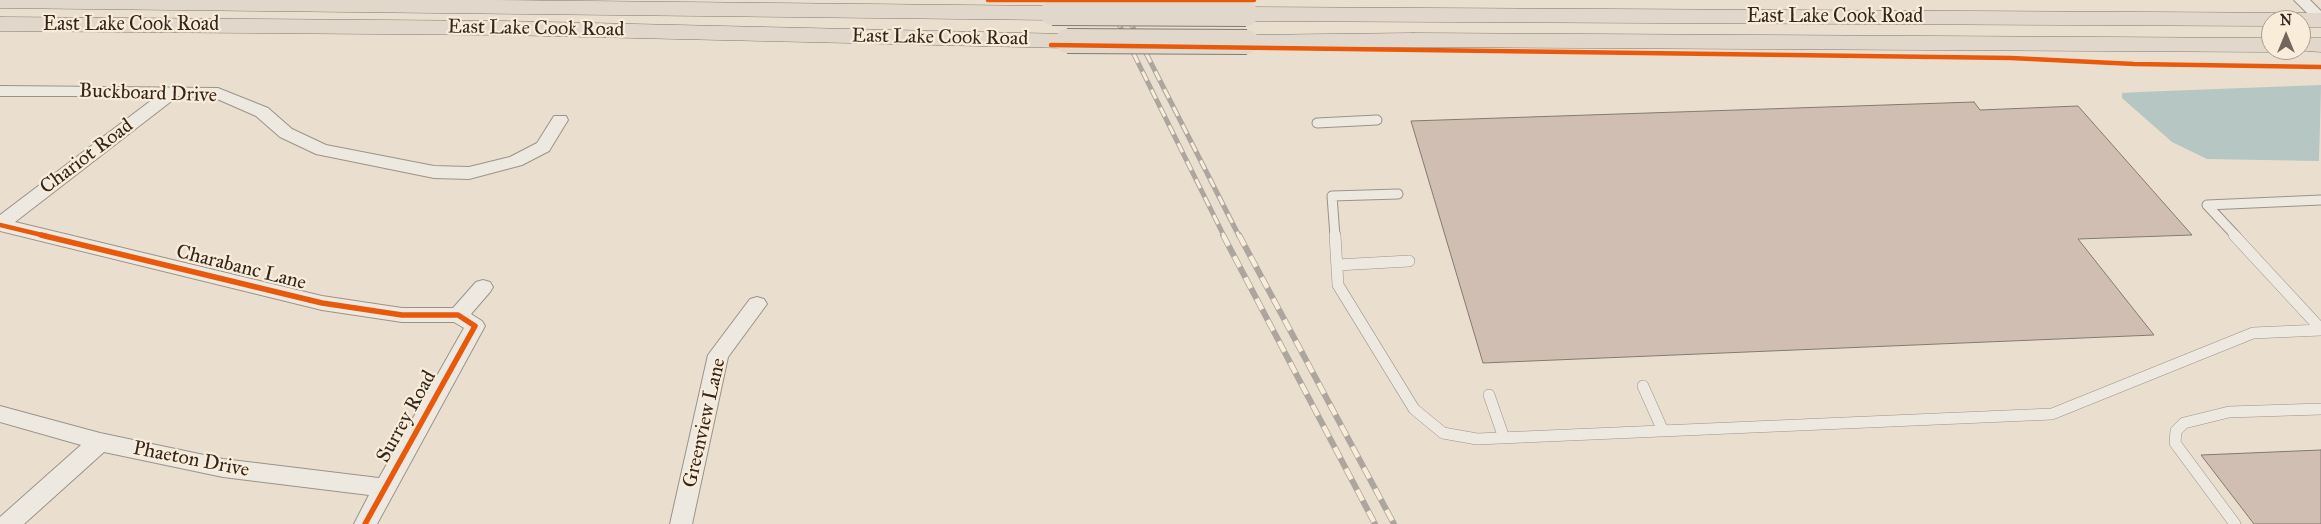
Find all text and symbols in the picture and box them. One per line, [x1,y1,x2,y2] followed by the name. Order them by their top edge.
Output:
[1747,5,1923,29] street label: East Lake Cook Road
[2261,10,2311,60] north arrow
[2280,12,2292,29] text: N
[43,13,219,37] street label: East Lake Cook Road
[447,15,625,43] street label: East Lake Cook Road
[851,24,1029,52] street label: East Lake Cook Road
[79,80,217,108] street label: Buckboard Drive
[36,114,138,200] street label: Chariot Road
[173,240,309,296] street label: Charabanc Lane
[678,356,732,490] street label: Greenview Lane
[372,367,442,467] street label: Surrey Road
[131,437,251,483] street label: Phaeton Drive

